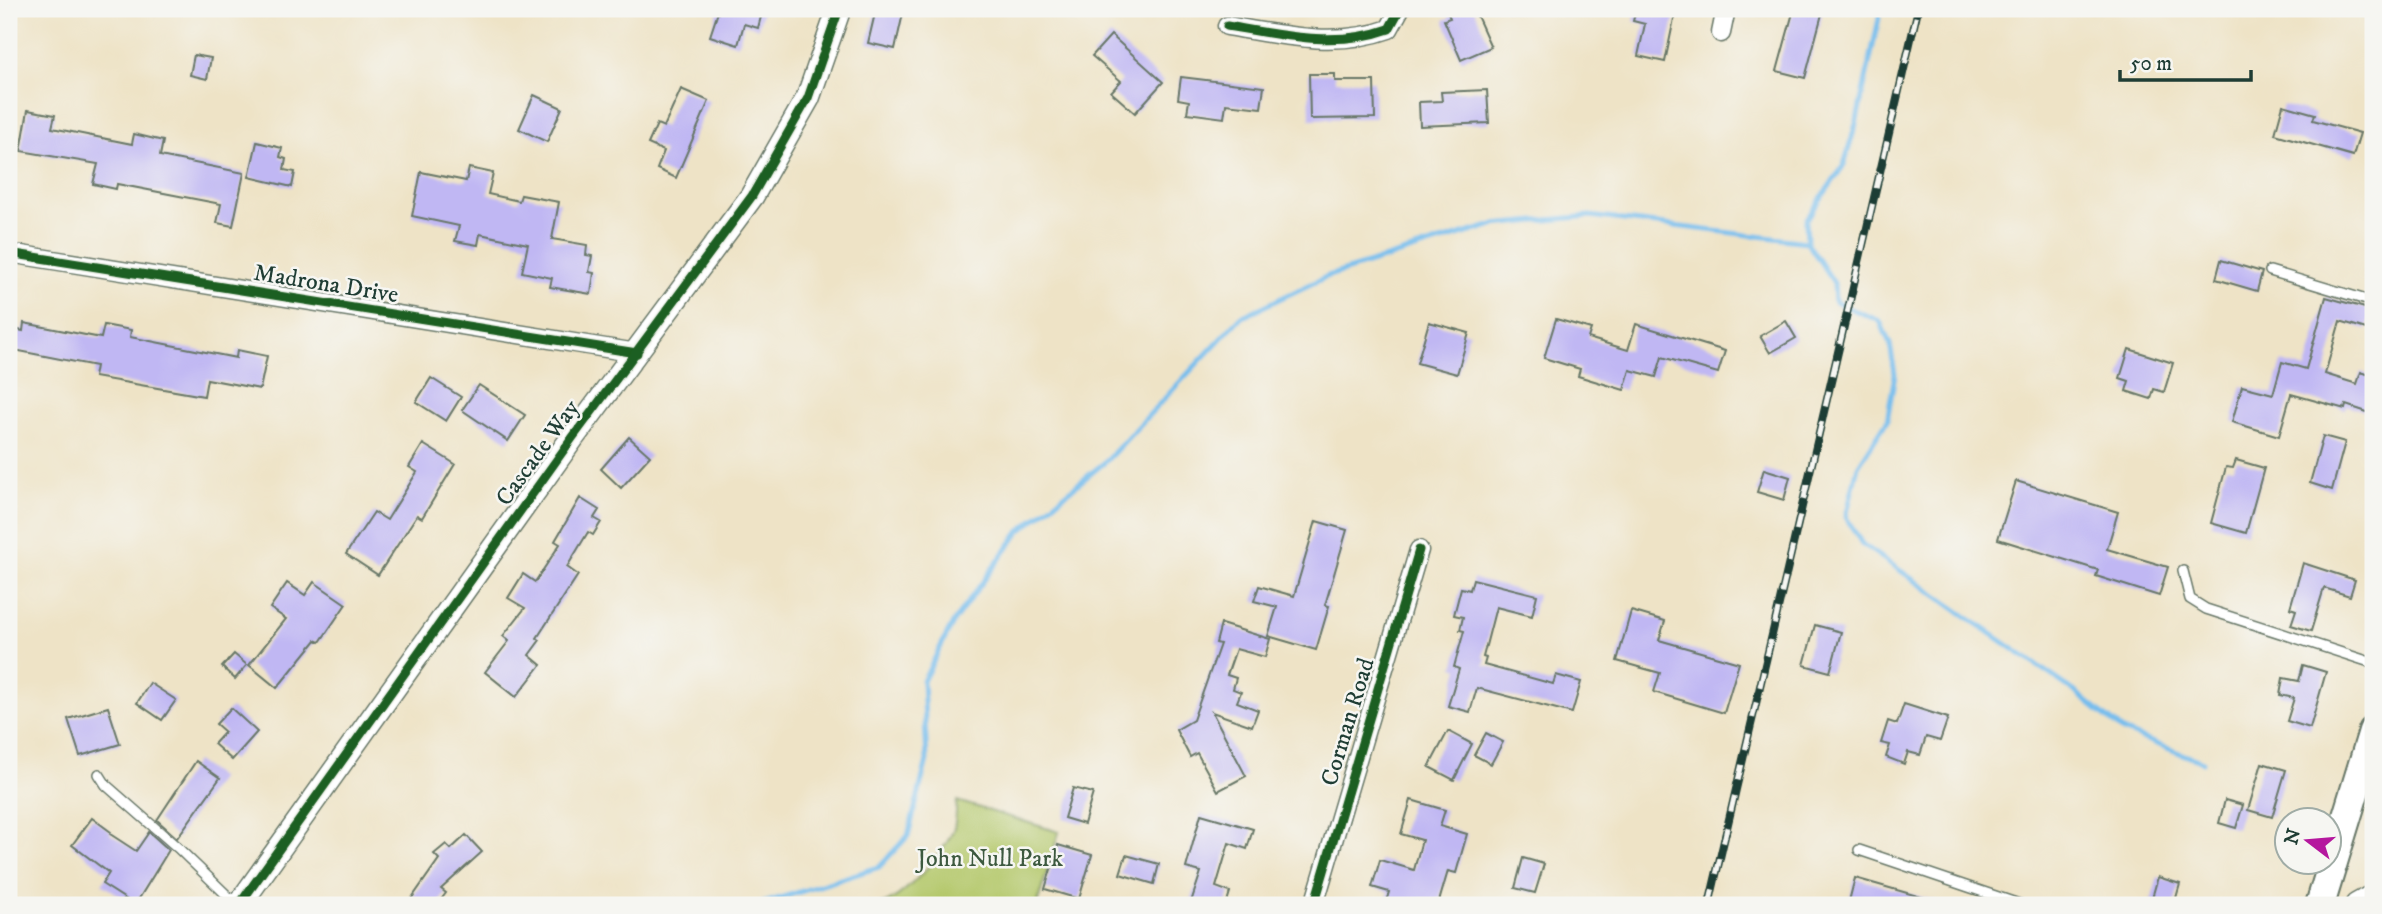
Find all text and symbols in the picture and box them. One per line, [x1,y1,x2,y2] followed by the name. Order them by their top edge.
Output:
[2120,38,2251,82] scale bar
[2130,51,2172,77] text: 50 m
[252,258,401,310] street label: Madrona Drive
[489,394,587,512] street label: Cascade Way
[1314,654,1382,790] street label: Corman Road
[2274,806,2344,876] north arrow
[2280,826,2306,847] text: N
[915,844,1063,874] park label: John Null Park

